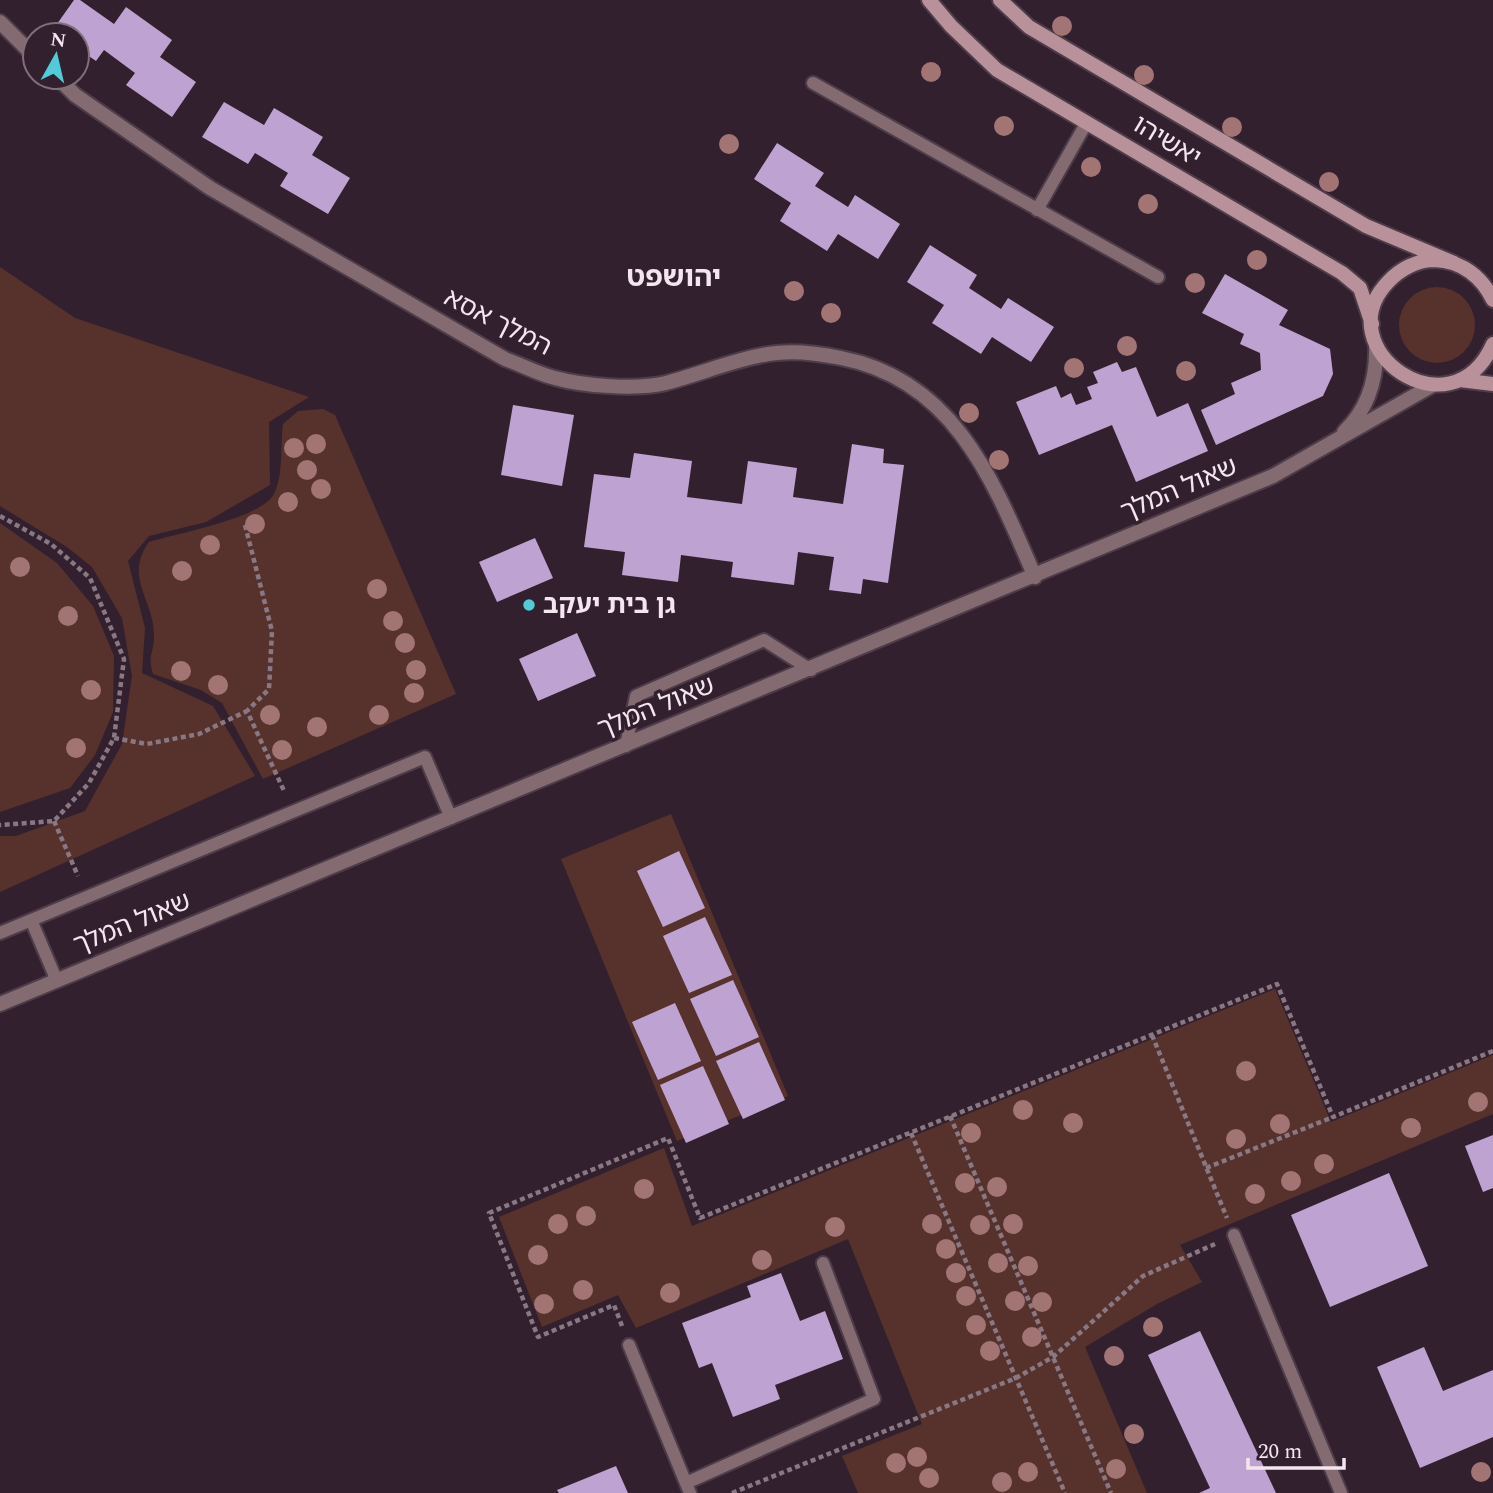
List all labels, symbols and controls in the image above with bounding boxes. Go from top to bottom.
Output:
north arrow [21,21,91,91]
text: N [48,25,68,56]
street label: יאשיהו [1125,105,1209,177]
district label: יהושפט [627,256,721,299]
street label: המלך אסא [437,278,559,366]
street label: שאול המלך [1114,446,1244,532]
place label: גן בית יעקב [543,585,676,625]
marker: גן בית יעקב [521,597,537,613]
street label: שאול המלך [591,665,721,749]
street label: שאול המלך [67,881,197,965]
scale bar [1248,1426,1344,1470]
text: 20 m [1258,1436,1302,1468]

